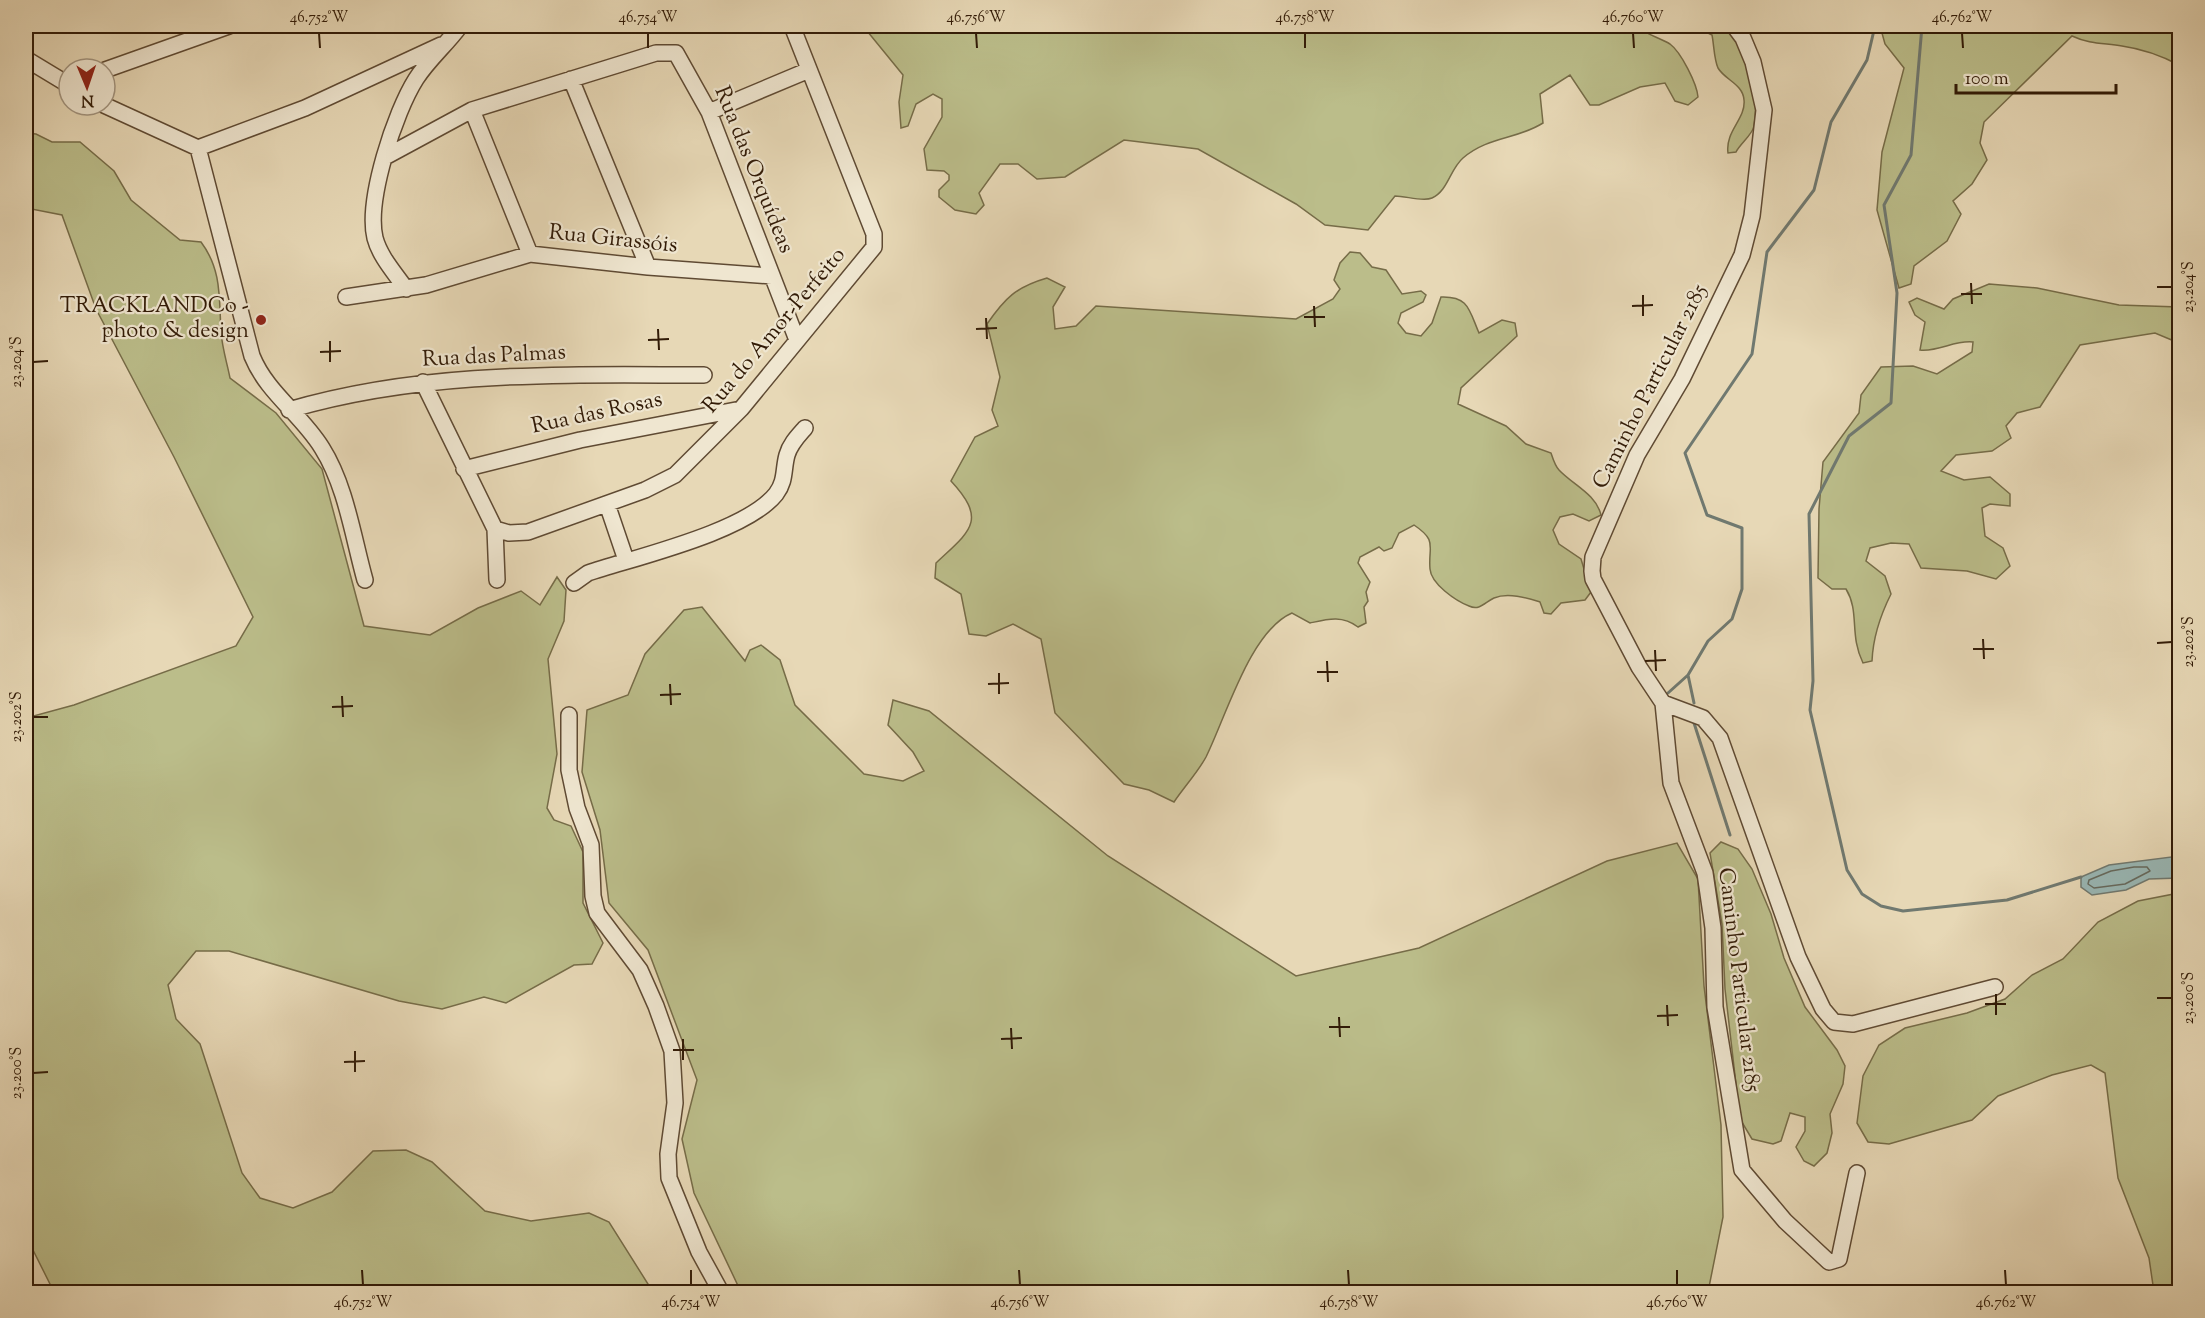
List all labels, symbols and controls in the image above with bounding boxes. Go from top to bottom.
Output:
text: 46.752°W [290,8,348,29]
text: 46.754°W [619,8,678,29]
text: 46.756°W [946,8,1006,29]
text: 46.758°W [1275,8,1335,29]
text: 46.760°W [1602,8,1664,29]
text: 46.762°W [1932,8,1993,29]
north arrow [57,57,117,117]
scale bar [1956,57,2116,95]
text: 100 m [1965,67,2009,93]
street label: Rua das Orquídeas [705,82,801,258]
text: N [80,88,94,111]
street label: Rua Girassóis [547,217,679,263]
street label: Rua do Amor-Perfeito [696,241,854,421]
text: 23.204°S [2179,261,2200,313]
street label: Caminho Particular 2185 [1585,279,1717,495]
place label: TRACKLANDCo - photo & design [60,291,249,348]
marker: TRACKLANDCo - photo & design [254,313,268,327]
text: 23.204°S [7,336,28,388]
street label: Rua das Palmas [421,337,567,377]
street label: Rua das Rosas [529,385,665,443]
text: 23.202°S [2179,616,2200,668]
text: 23.202°S [7,691,28,743]
street label: Caminho Particular 2185 [1708,866,1768,1095]
text: 23.200°S [2179,972,2200,1024]
text: 23.200°S [7,1047,28,1099]
text: 46.752°W [334,1293,392,1314]
text: 46.754°W [662,1293,721,1314]
text: 46.756°W [990,1293,1050,1314]
text: 46.758°W [1319,1293,1379,1314]
text: 46.760°W [1646,1293,1708,1314]
text: 46.762°W [1976,1293,2037,1314]

